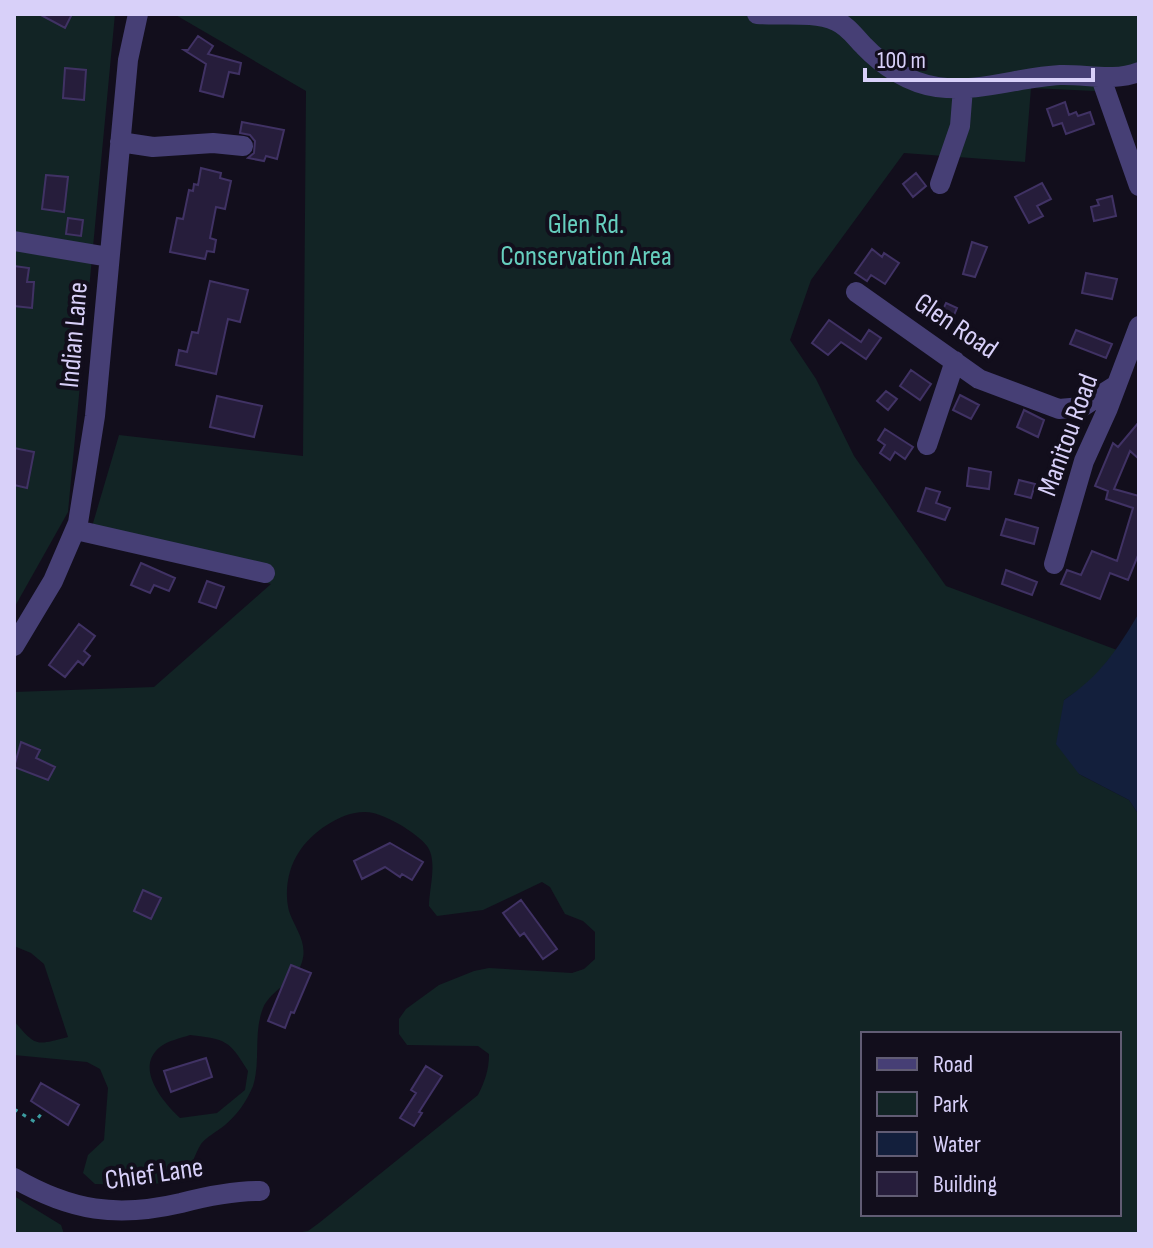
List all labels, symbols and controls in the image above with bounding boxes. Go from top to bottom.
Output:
scale bar [865,32,1093,82]
text: 100 m [877,46,926,75]
park label: Glen Rd. Conservation Area [500,208,672,273]
street label: Indian Lane [53,281,95,389]
street label: Glen Road [908,286,1004,366]
street label: Manitou Road [1031,370,1105,500]
legend [861,1032,1121,1216]
text: Road [933,1050,973,1079]
text: Park [933,1090,968,1119]
text: Water [933,1130,981,1159]
street label: Chief Lane [103,1151,205,1197]
text: Building [933,1170,997,1199]

